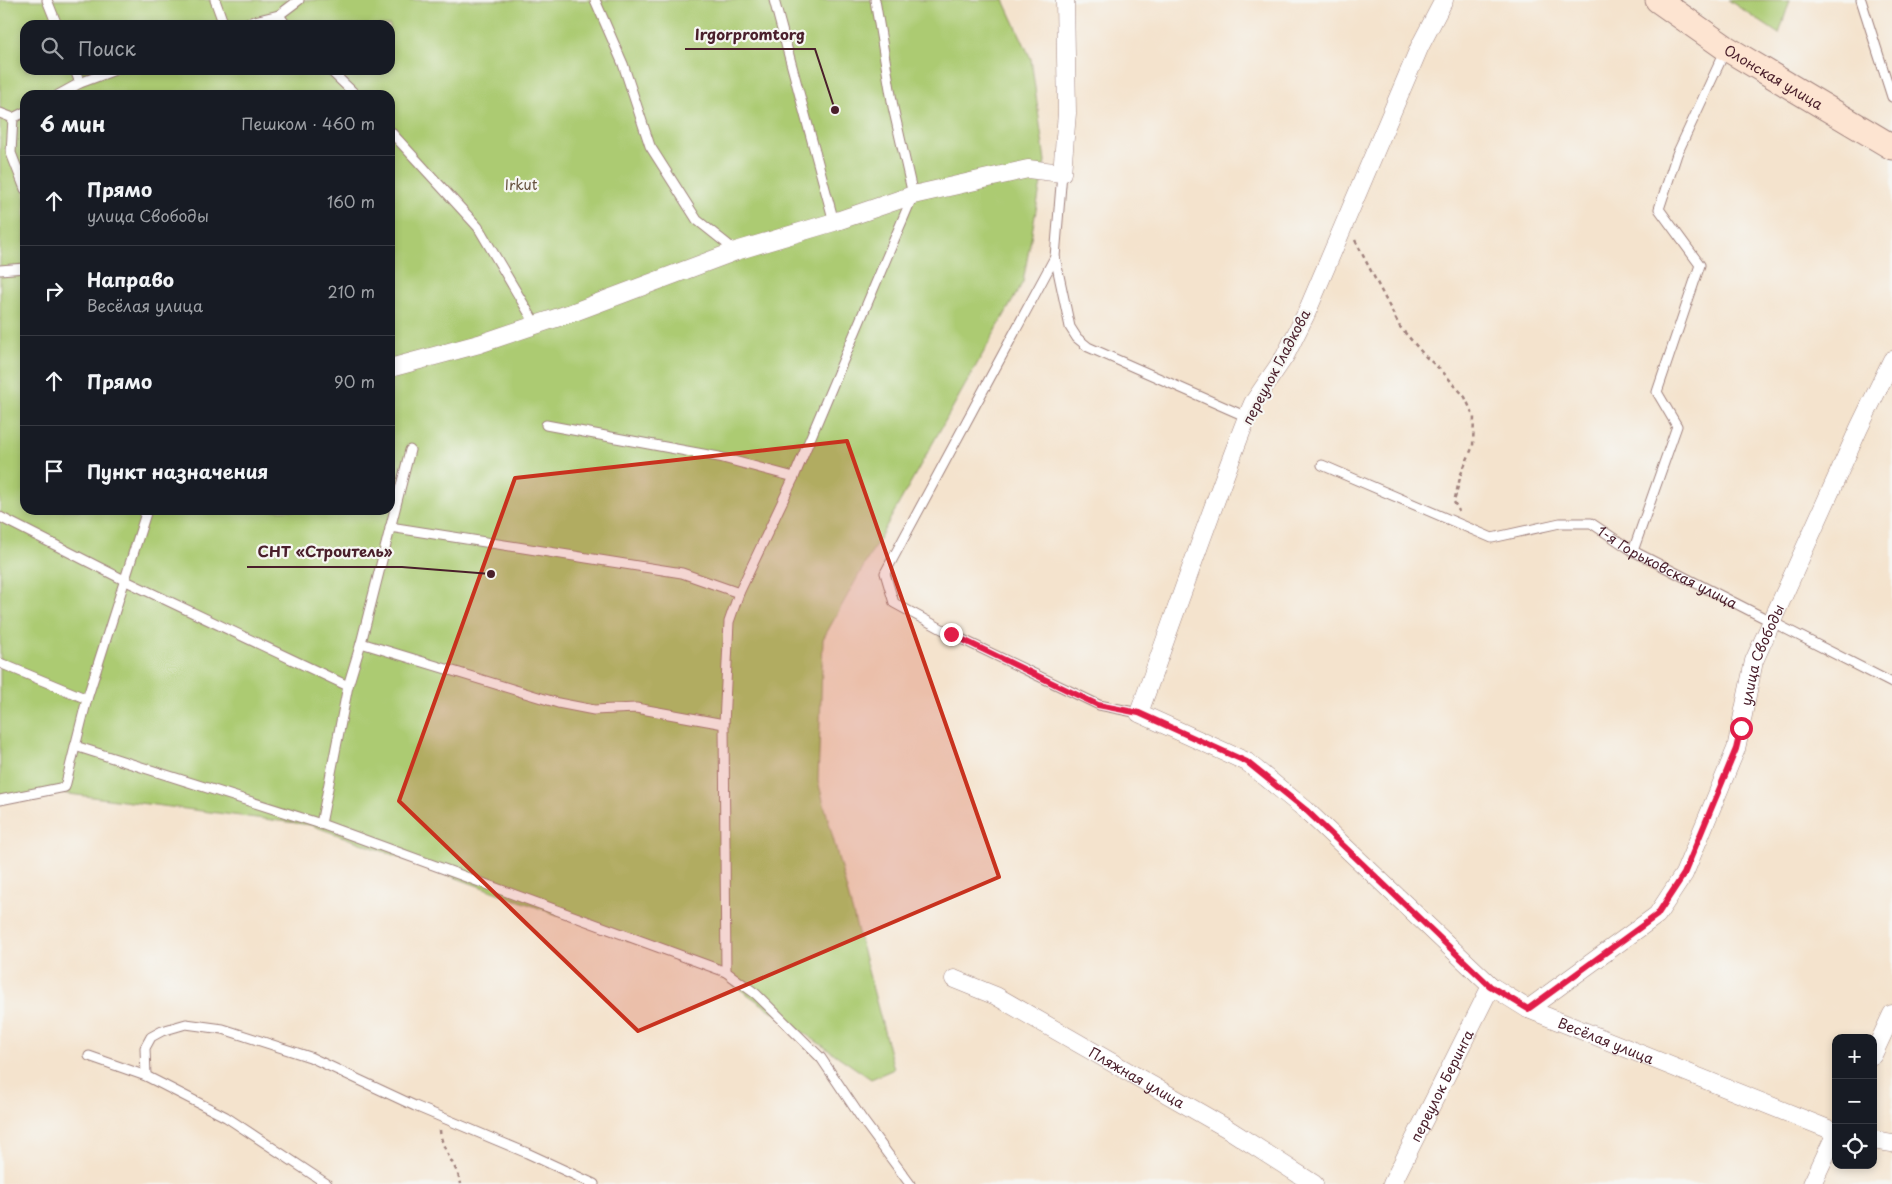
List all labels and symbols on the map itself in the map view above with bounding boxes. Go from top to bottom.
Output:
callout: Irgorpromtorg [685,19,815,49]
text: Irgorpromtorg [695,22,805,45]
street label: Олонская улица [1720,39,1828,114]
park label: Irkut [505,174,538,195]
street label: переулок Гладкова [1237,305,1315,428]
street label: 1-я Горьковская улица [1593,520,1742,613]
callout: СНТ «Строитель» [247,537,402,567]
text: СНТ «Строитель» [258,539,392,562]
street label: улица Свободы [1735,601,1789,708]
route end [940,623,963,646]
route start [1730,717,1753,740]
street label: Весёлая улица [1555,1012,1657,1069]
street label: переулок Беринга [1404,1026,1478,1145]
street label: Пляжная улица [1085,1041,1189,1113]

